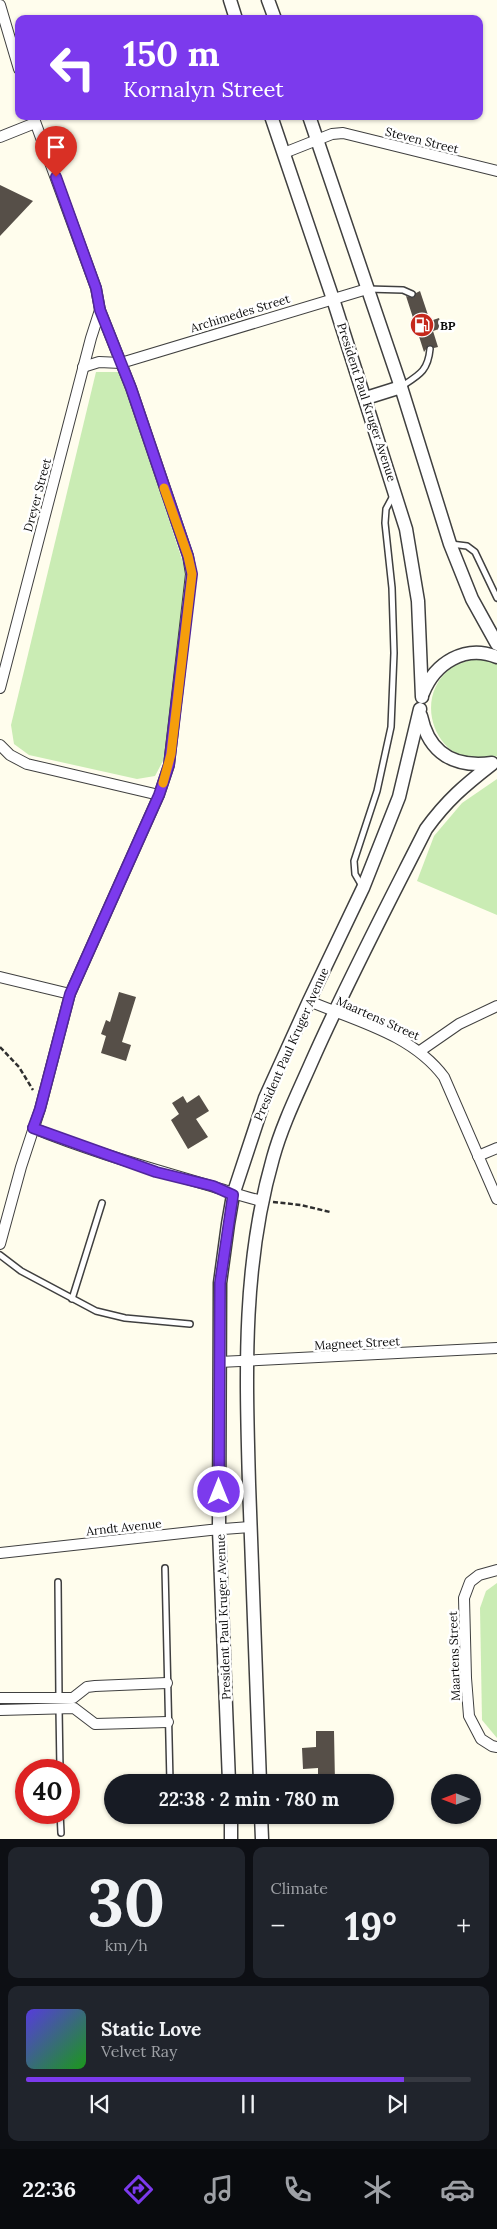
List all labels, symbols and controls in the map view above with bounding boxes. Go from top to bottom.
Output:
text: 150 m [123,31,220,76]
icon: left [40,35,105,100]
text: Kornalyn Street [123,75,284,103]
street label: Steven Street [384,124,460,156]
pin [35,126,77,177]
icon: arrive [42,133,70,161]
street label: Archimedes Street [188,291,292,336]
fuel station icon: BP [409,312,435,338]
place label: BP [440,318,456,333]
street label: President Paul Kruger Avenue [334,321,400,484]
street label: Dreyer Street [20,456,54,533]
street label: President Paul Kruger Avenue [250,965,332,1123]
street label: Maartens Street [334,993,422,1043]
street label: Magneet Street [314,1333,401,1353]
position arrow [192,1465,244,1517]
street label: Arndt Avenue [85,1516,163,1539]
street label: President Paul Kruger Avenue [213,1533,233,1700]
street label: Maartens Street [445,1610,463,1701]
speed limit sign: 40 [15,1759,80,1824]
north arrow [431,1774,481,1824]
map controls [431,1774,481,1824]
text: 22:38 · 2 min · 780 m [159,1787,339,1811]
text: 30 [87,1861,165,1944]
text: Climate [271,1878,328,1898]
text: 19° [345,1902,397,1950]
text: − [271,1908,285,1944]
text: + [456,1908,471,1944]
text: km/h [105,1935,148,1955]
text: Static Love [101,2017,201,2041]
text: Velvet Ray [101,2041,177,2061]
icon: previous [86,2090,114,2118]
icon: pause [234,2090,262,2118]
icon: next [383,2090,411,2118]
icon: directions [121,2172,156,2207]
icon: music [201,2172,236,2207]
icon: phone [280,2172,315,2207]
icon: climate [360,2172,395,2207]
icon: car [440,2172,475,2207]
text: 22:36 [22,2175,76,2203]

